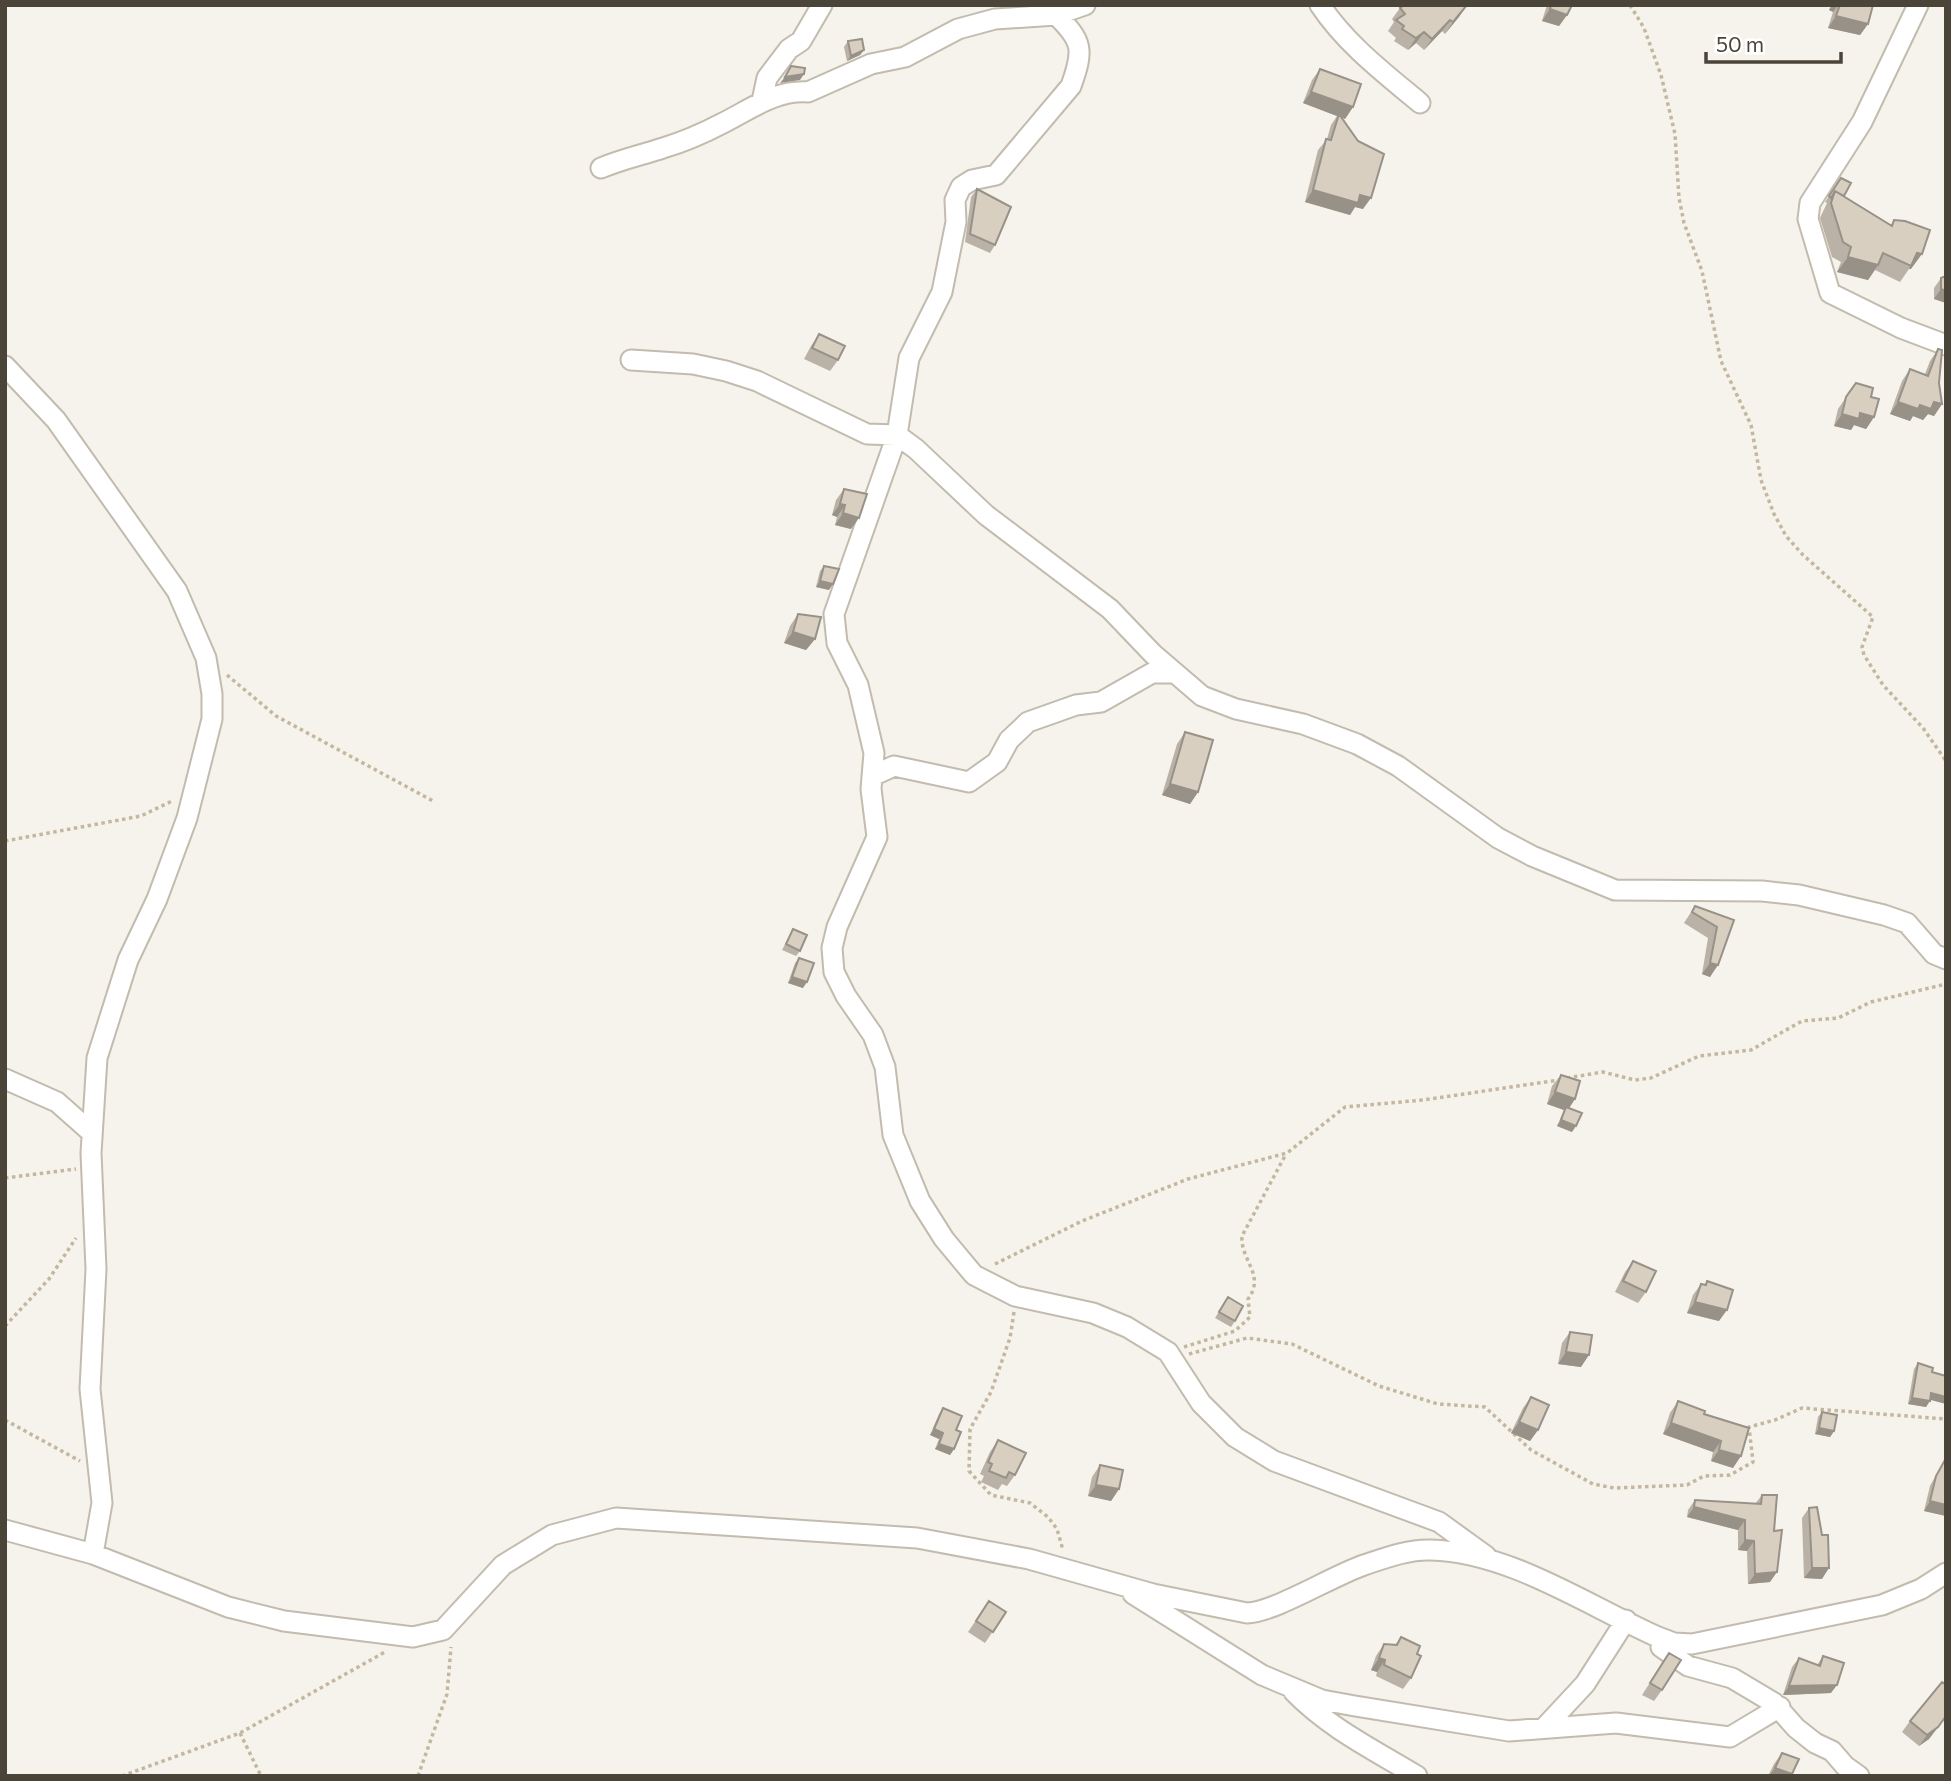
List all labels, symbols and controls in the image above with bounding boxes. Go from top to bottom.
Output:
scale bar [1706,21,1841,65]
text: 50 m [1716,31,1764,56]

